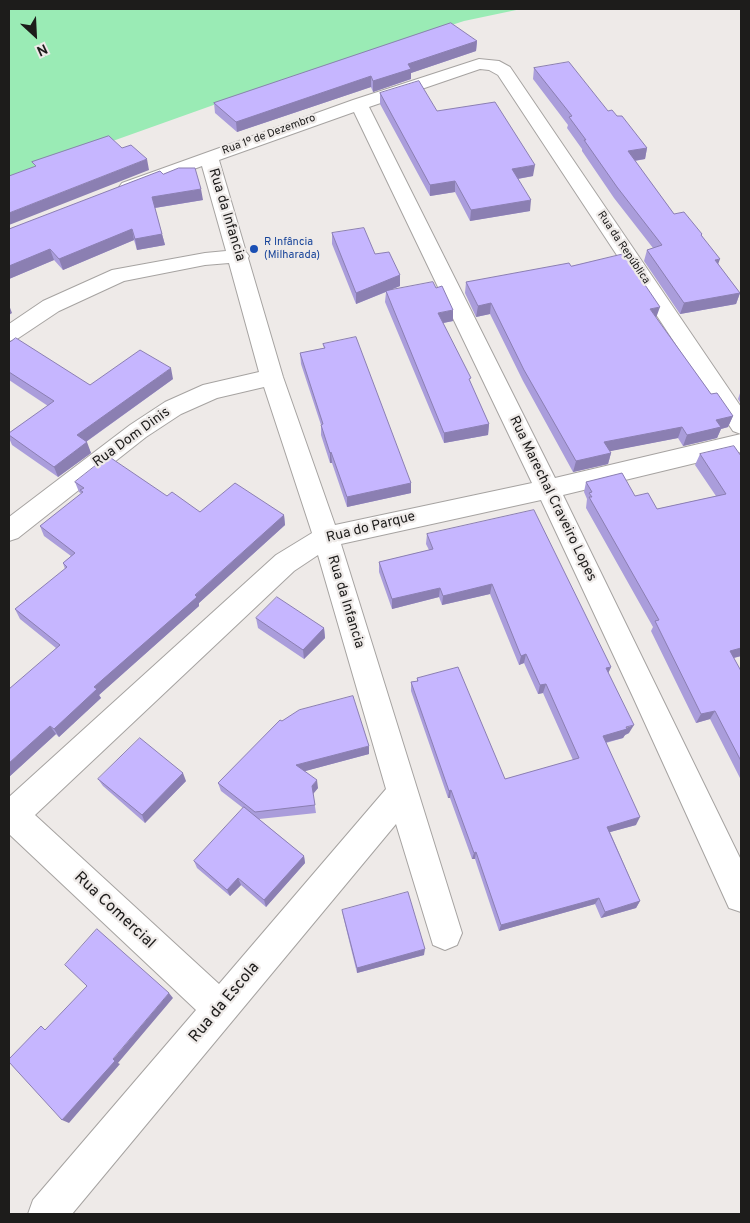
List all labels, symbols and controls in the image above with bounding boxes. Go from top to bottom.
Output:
north arrow [10,10,60,60]
text: N [33,39,50,59]
street label: Rua 1º de Dezembro [220,112,318,158]
street label: Rua da Infancia [204,167,248,263]
street label: Rua da República [594,209,652,287]
place label: R Infância (Milharada) [264,236,320,262]
marker: R Infância (Milharada) [248,243,260,255]
street label: Rua Dom Dinis [90,404,174,472]
street label: Rua Marechal Craveiro Lopes [505,414,599,584]
street label: Rua do Parque [325,509,417,547]
street label: Rua da Infancia [323,554,367,650]
street label: Rua Comercial [69,869,159,953]
street label: Rua da Escola [186,959,264,1047]

